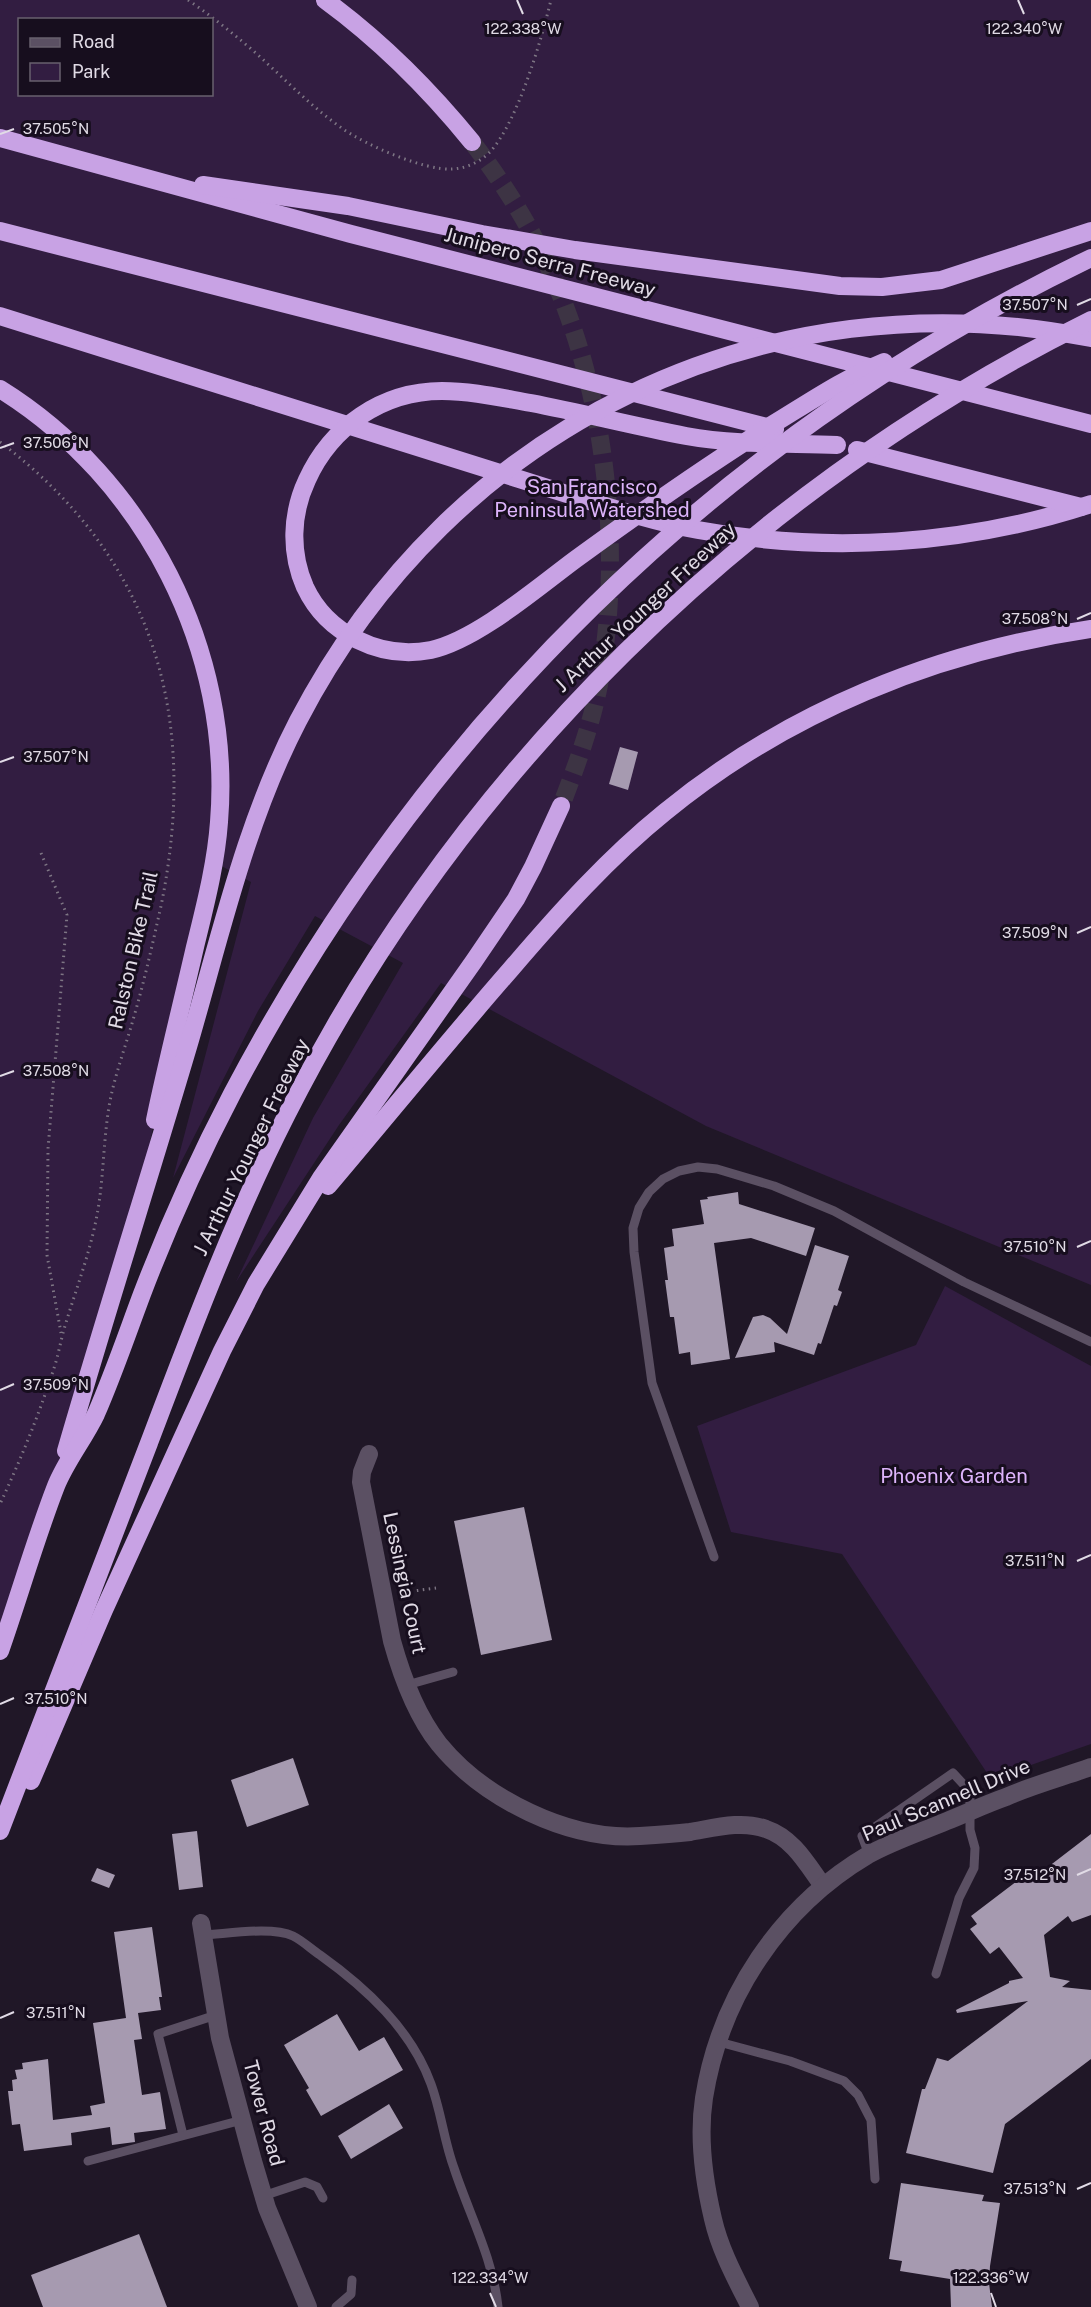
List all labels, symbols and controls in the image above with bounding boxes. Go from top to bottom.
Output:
legend [18,18,213,96]
text: 122.338°W [484,20,562,37]
text: 122.340°W [986,20,1062,37]
text: Road [72,31,115,52]
text: Park [72,61,110,82]
text: 37.505°N [23,120,89,137]
street label: Junipero Serra Freeway [442,222,659,302]
text: 37.507°N [1002,296,1068,313]
text: 37.506°N [23,434,89,451]
park label: San Francisco Peninsula Watershed [494,475,690,522]
street label: J Arthur Younger Freeway [550,517,741,697]
text: 37.508°N [1002,610,1068,627]
text: 37.507°N [23,748,89,765]
street label: Ralston Bike Trail [103,869,163,1031]
text: 37.509°N [1002,924,1068,941]
street label: J Arthur Younger Freeway [188,1034,314,1259]
text: 37.508°N [23,1062,89,1079]
text: 37.510°N [1004,1238,1066,1255]
text: 37.509°N [23,1376,89,1393]
park label: Phoenix Garden [880,1464,1028,1488]
street label: Lessingia Court [378,1510,432,1656]
text: 37.511°N [1005,1552,1065,1569]
text: 37.510°N [25,1690,87,1707]
street label: Paul Scannell Drive [858,1754,1034,1846]
text: 37.512°N [1004,1866,1066,1883]
text: 37.511°N [26,2004,86,2021]
street label: Tower Road [238,2058,290,2168]
text: 37.513°N [1003,2180,1067,2197]
text: 122.334°W [452,2269,528,2286]
text: 122.336°W [953,2269,1029,2286]

